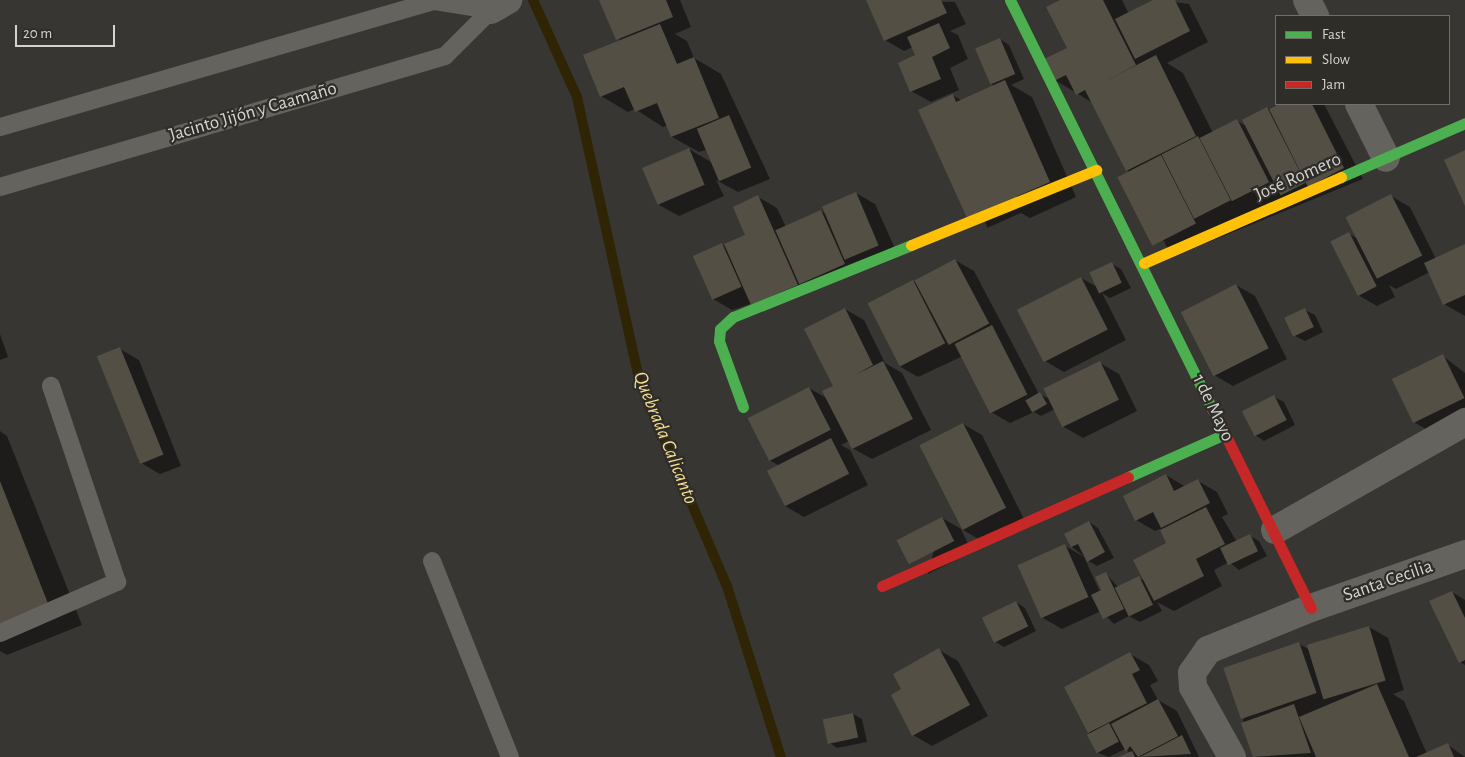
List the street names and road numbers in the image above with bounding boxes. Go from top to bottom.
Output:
street label: Jacinto Jijón y Caamaño [167,77,339,147]
street label: José Romero [1251,148,1345,206]
street label: 1 de Mayo [1187,371,1239,445]
street label: Santa Cecilia [1340,555,1436,607]

